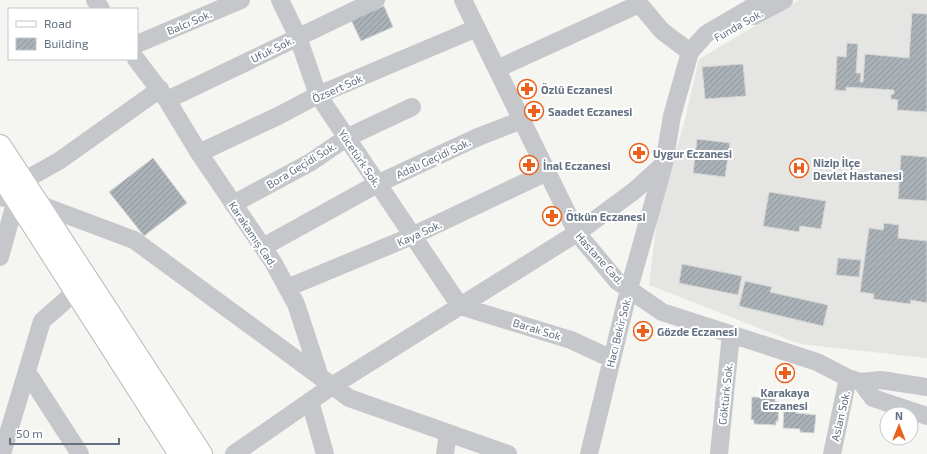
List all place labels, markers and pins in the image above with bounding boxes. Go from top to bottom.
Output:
pharmacy icon: Özlü Eczanesi [516,78,538,100]
place label: Özlü Eczanesi [541,82,613,96]
pharmacy icon: Saadet Eczanesi [523,100,545,122]
place label: Saadet Eczanesi [548,105,632,118]
pharmacy icon: Uygur Eczanesi [628,142,650,164]
place label: Uygur Eczanesi [653,147,732,161]
pharmacy icon: İnal Eczanesi [518,154,540,176]
place label: Nizip İlçe Devlet Hastanesi [813,156,902,182]
hospital icon: Nizip İlçe Devlet Hastanesi [788,157,810,179]
place label: İnal Eczanesi [543,159,611,172]
pharmacy icon: Ötkün Eczanesi [541,205,563,227]
place label: Ötkün Eczanesi [566,209,645,223]
pharmacy icon: Gözde Eczanesi [632,320,654,342]
place label: Gözde Eczanesi [657,325,737,338]
pharmacy icon: Karakaya Eczanesi [774,362,796,384]
place label: Karakaya Eczanesi [761,386,809,412]

